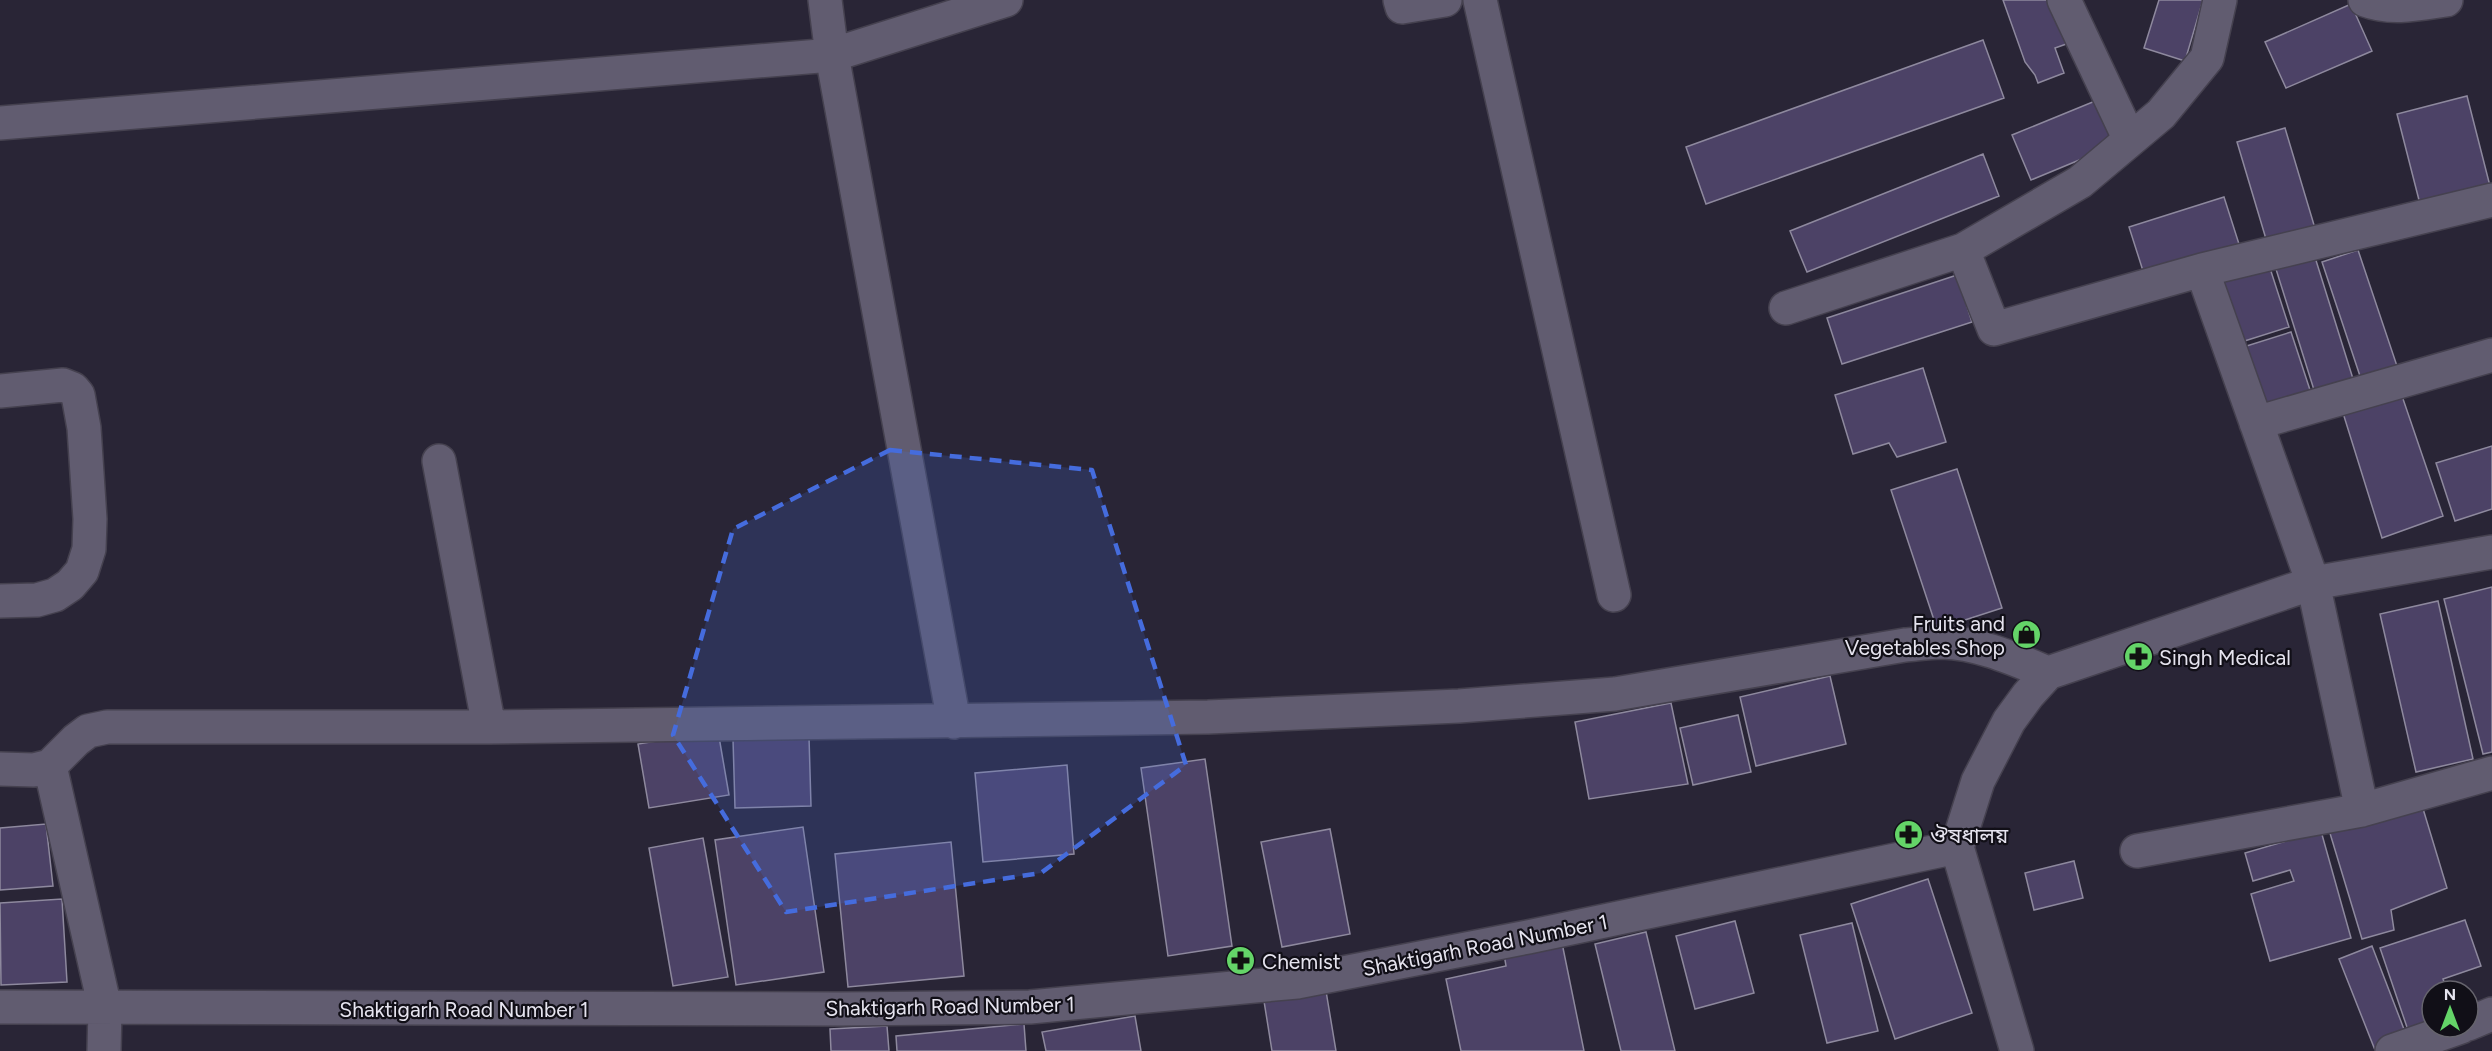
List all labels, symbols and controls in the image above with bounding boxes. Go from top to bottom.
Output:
place label: Fruits and Vegetables Shop [1845,611,2005,660]
shop icon: Fruits and Vegetables Shop [2010,619,2042,651]
pharmacy icon: Singh Medical [2122,641,2154,673]
place label: Singh Medical [2159,645,2291,670]
pharmacy icon: ঔষধালয় [1893,819,1925,851]
place label: ঔষধালয় [1930,823,2009,848]
street label: Shaktigarh Road Number 1 [1360,909,1610,981]
pharmacy icon: Chemist [1225,945,1257,977]
place label: Chemist [1262,949,1341,974]
north arrow [2420,979,2480,1039]
text: N [2444,985,2456,1004]
street label: Shaktigarh Road Number 1 [825,991,1075,1021]
street label: Shaktigarh Road Number 1 [339,997,589,1022]

